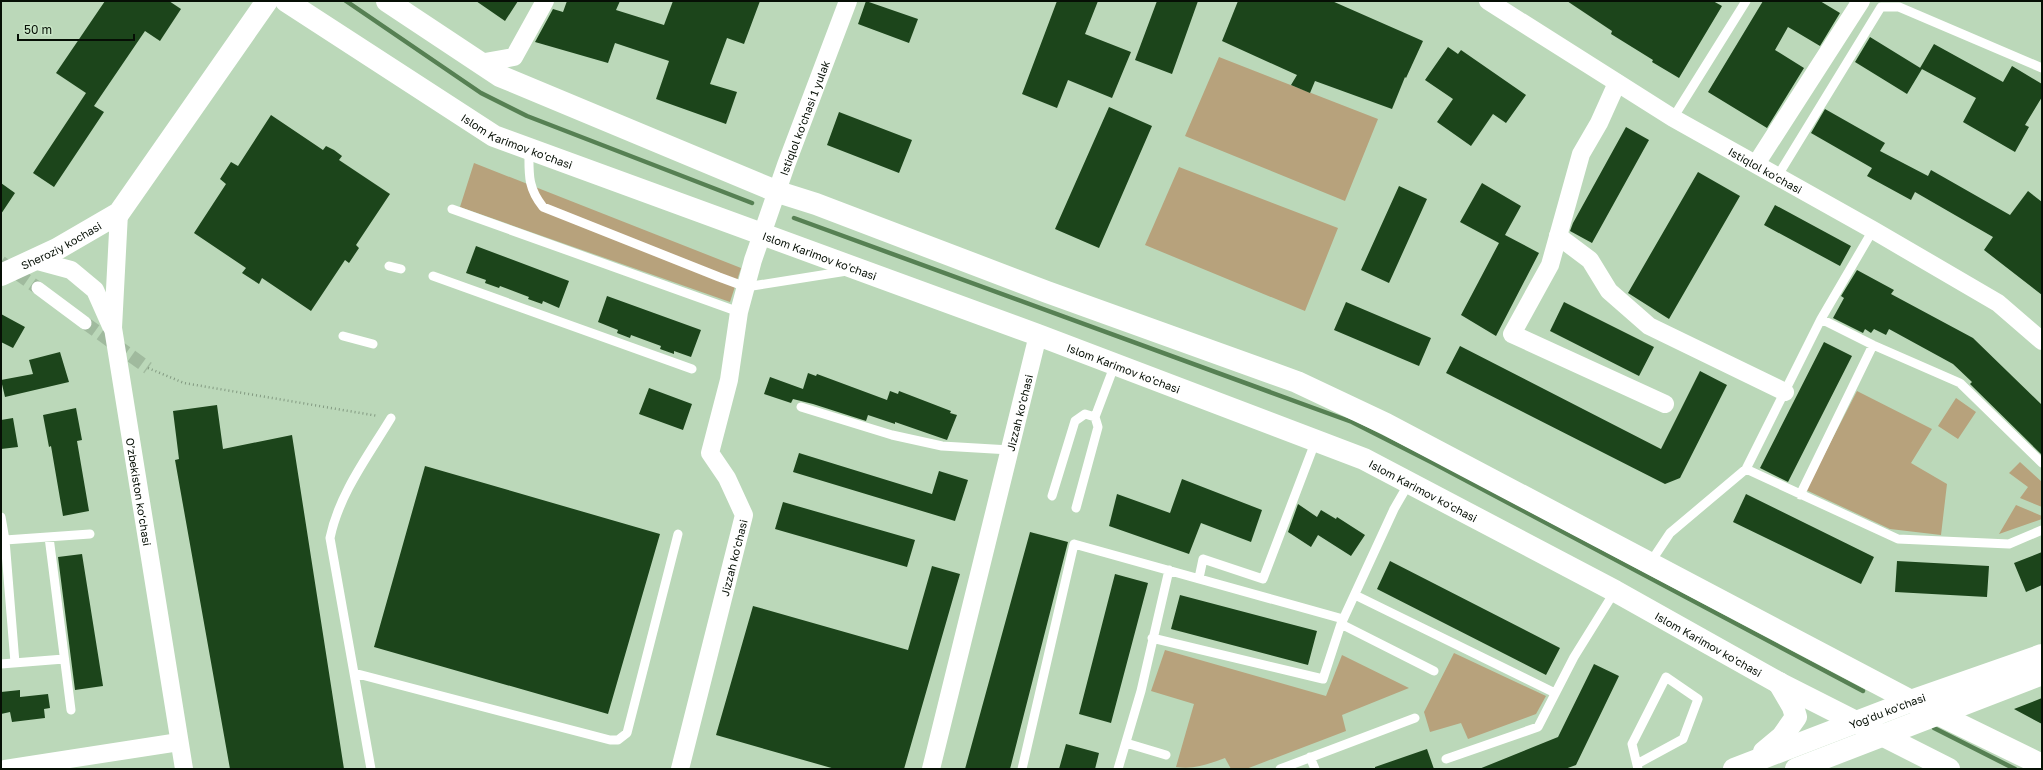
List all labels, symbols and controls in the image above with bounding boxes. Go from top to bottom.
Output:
scale bar [18,16,134,42]
text: 50 m [24,22,52,37]
street label: Istiqlol ko'chasi 1 yulak [776,58,832,177]
street label: Islom Karimov ko'chasi [459,110,574,171]
street label: Istiqlol ko'chasi [1726,144,1805,196]
street label: Sheroziy kochasi [19,218,103,271]
street label: Islom Karimov ko'chasi [761,228,879,282]
street label: Islom Karimov ko'chasi [1065,340,1182,395]
street label: Jizzah ko'chasi [1003,373,1035,452]
street label: O’zbekiston ko‘chasi [124,437,154,547]
street label: Islom Karimov ko'chasi [1367,456,1480,524]
street label: Jizzah ko'chasi [717,518,749,597]
street label: Islom Karimov ko'chasi [1653,608,1764,679]
street label: Yog'du ko'chasi [1847,690,1927,731]

